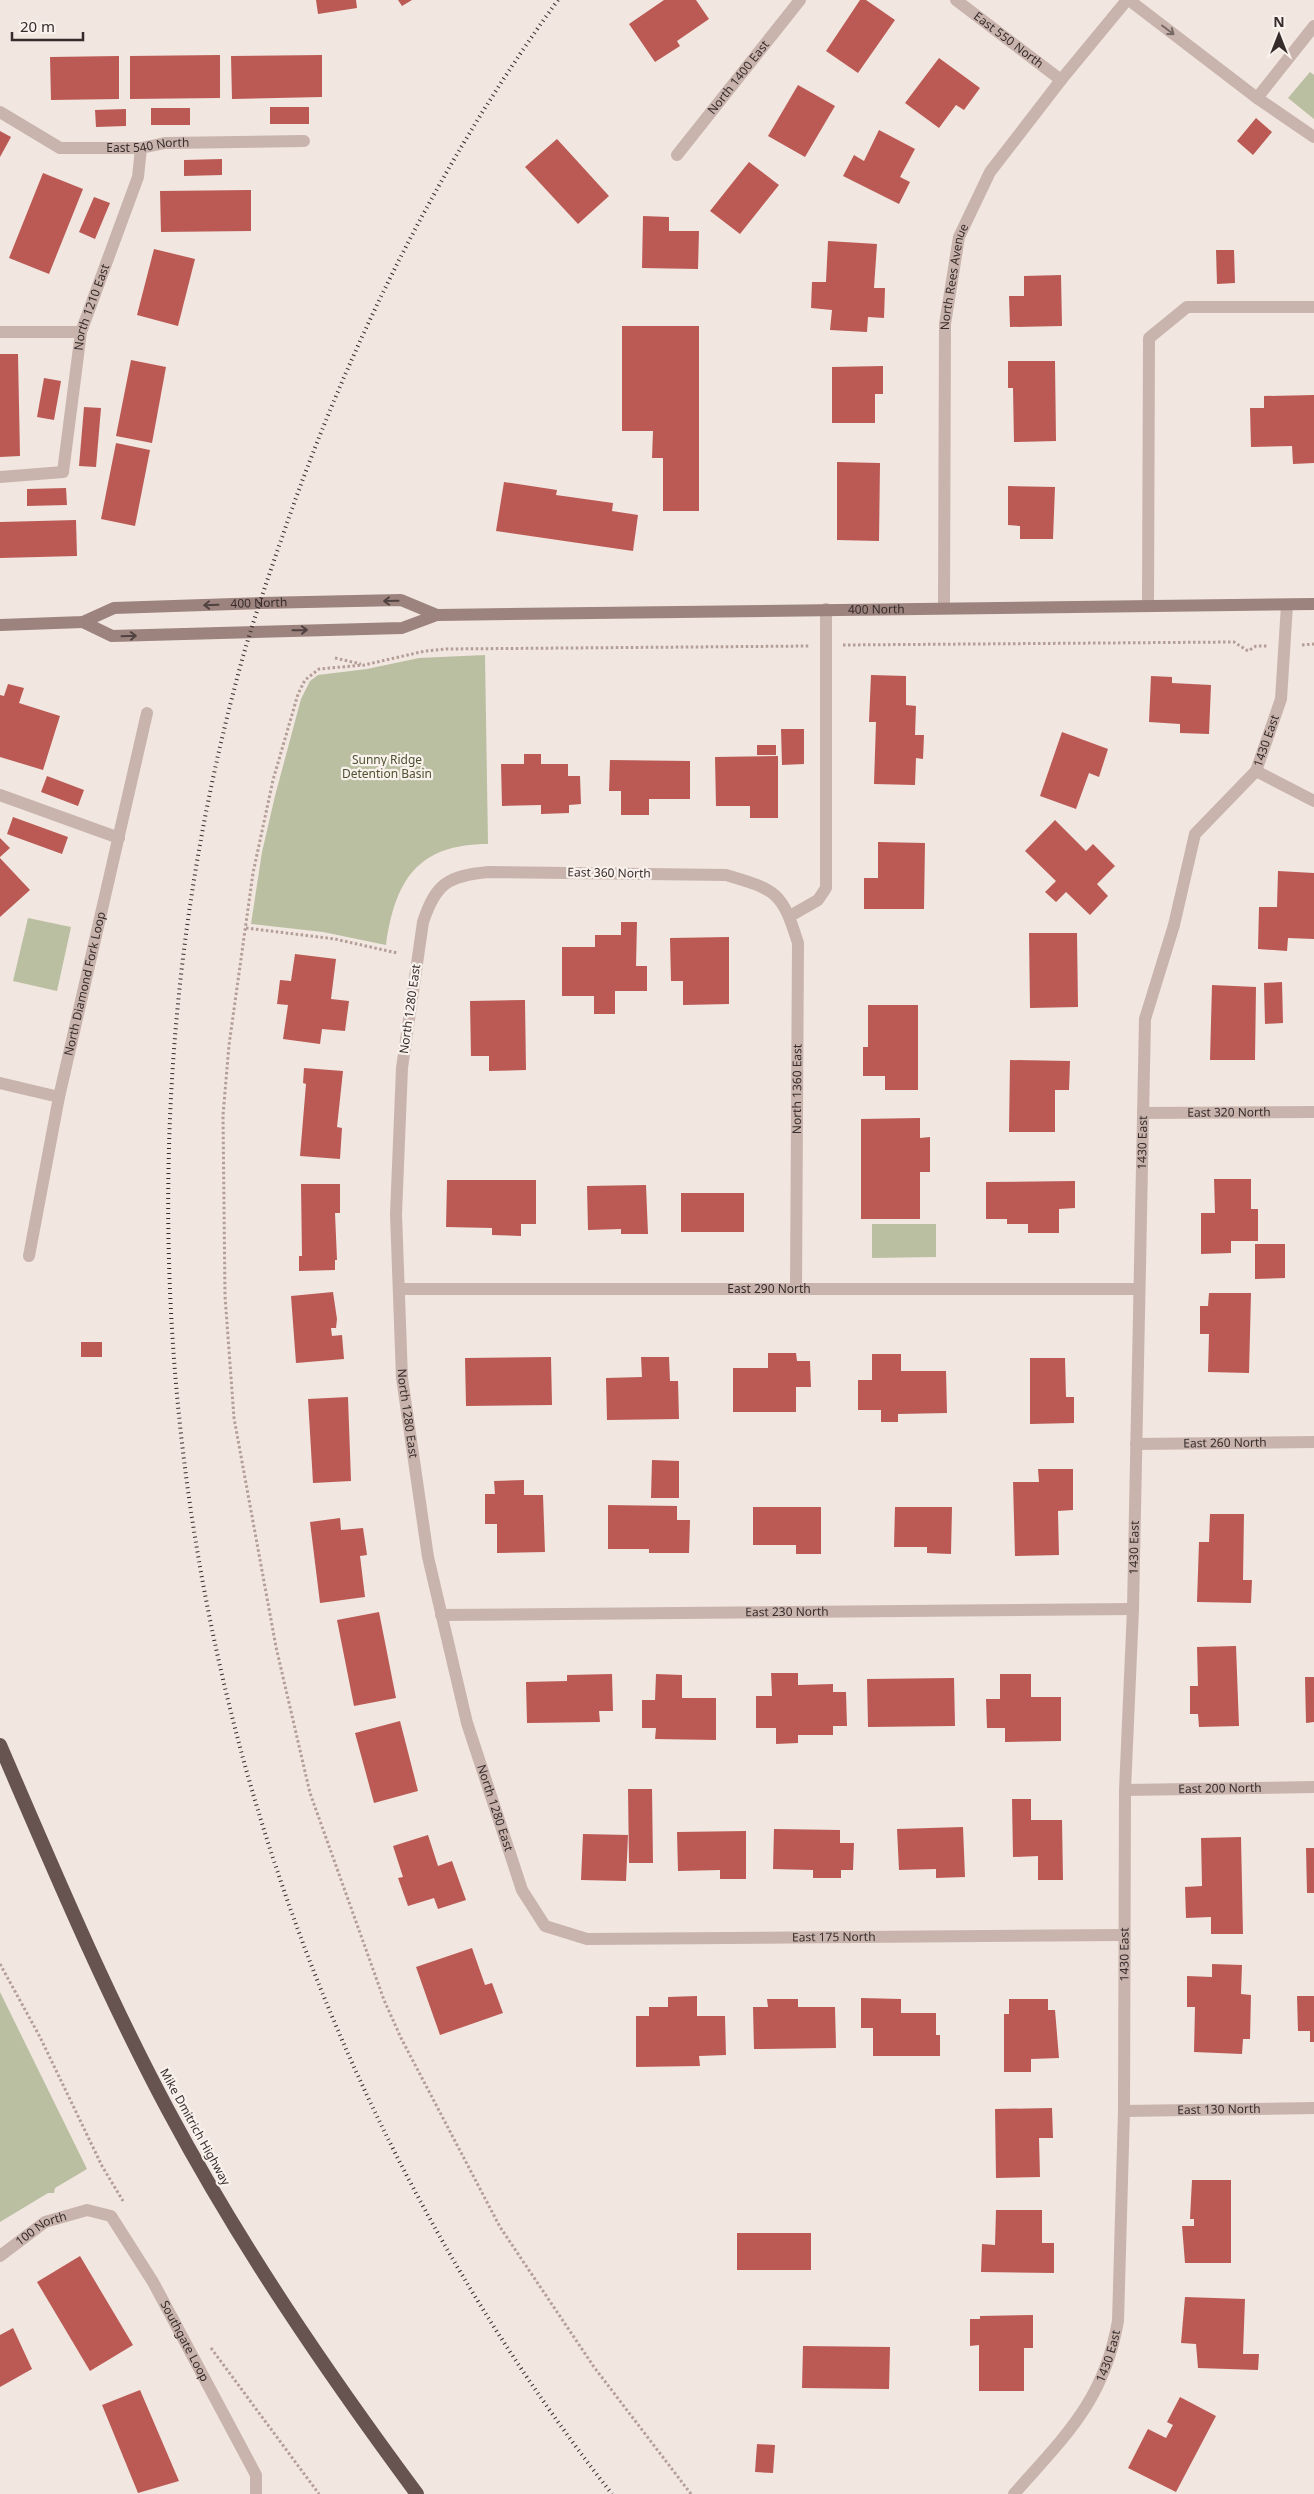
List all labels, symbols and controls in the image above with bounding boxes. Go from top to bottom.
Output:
street label: East 550 North [970,8,1047,72]
scale bar [12,10,84,42]
north arrow [1254,10,1304,60]
text: N [1273,12,1285,31]
text: 20 m [20,16,55,36]
one-way arrow [1161,24,1174,35]
street label: North 1400 East [703,36,773,118]
street label: East 540 North [106,134,189,156]
street label: North Rees Avenue [936,220,972,330]
street label: North 1210 East [70,261,114,351]
street label: 400 North [230,593,287,612]
one-way arrow [383,596,399,605]
one-way arrow [203,600,219,609]
street label: 400 North [848,600,905,618]
one-way arrow [291,625,307,635]
one-way arrow [121,631,137,640]
street label: 1430 East [1249,712,1283,769]
park label: Sunny Ridge Detention Basin [342,751,432,782]
street label: East 360 North [567,863,651,882]
street label: North Diamond Fork Loop [60,910,109,1057]
street label: North 1280 East [395,962,424,1055]
street label: North 1360 East [788,1043,805,1134]
street label: East 320 North [1187,1103,1271,1121]
street label: 1430 East [1133,1115,1151,1170]
street label: East 290 North [727,1280,811,1297]
street label: North 1280 East [394,1368,423,1460]
street label: East 260 North [1183,1434,1267,1451]
street label: 1430 East [1125,1520,1143,1575]
street label: East 230 North [745,1603,829,1620]
street label: North 1280 East [473,1762,518,1854]
street label: East 200 North [1178,1779,1262,1797]
street label: 1430 East [1115,1927,1133,1981]
street label: East 175 North [792,1928,876,1945]
street label: Mike Dmitrich Highway [156,2065,235,2189]
street label: East 130 North [1177,2100,1261,2118]
street label: 100 North [12,2207,68,2249]
street label: Southgate Loop [156,2297,214,2384]
street label: 1430 East [1091,2328,1124,2385]

